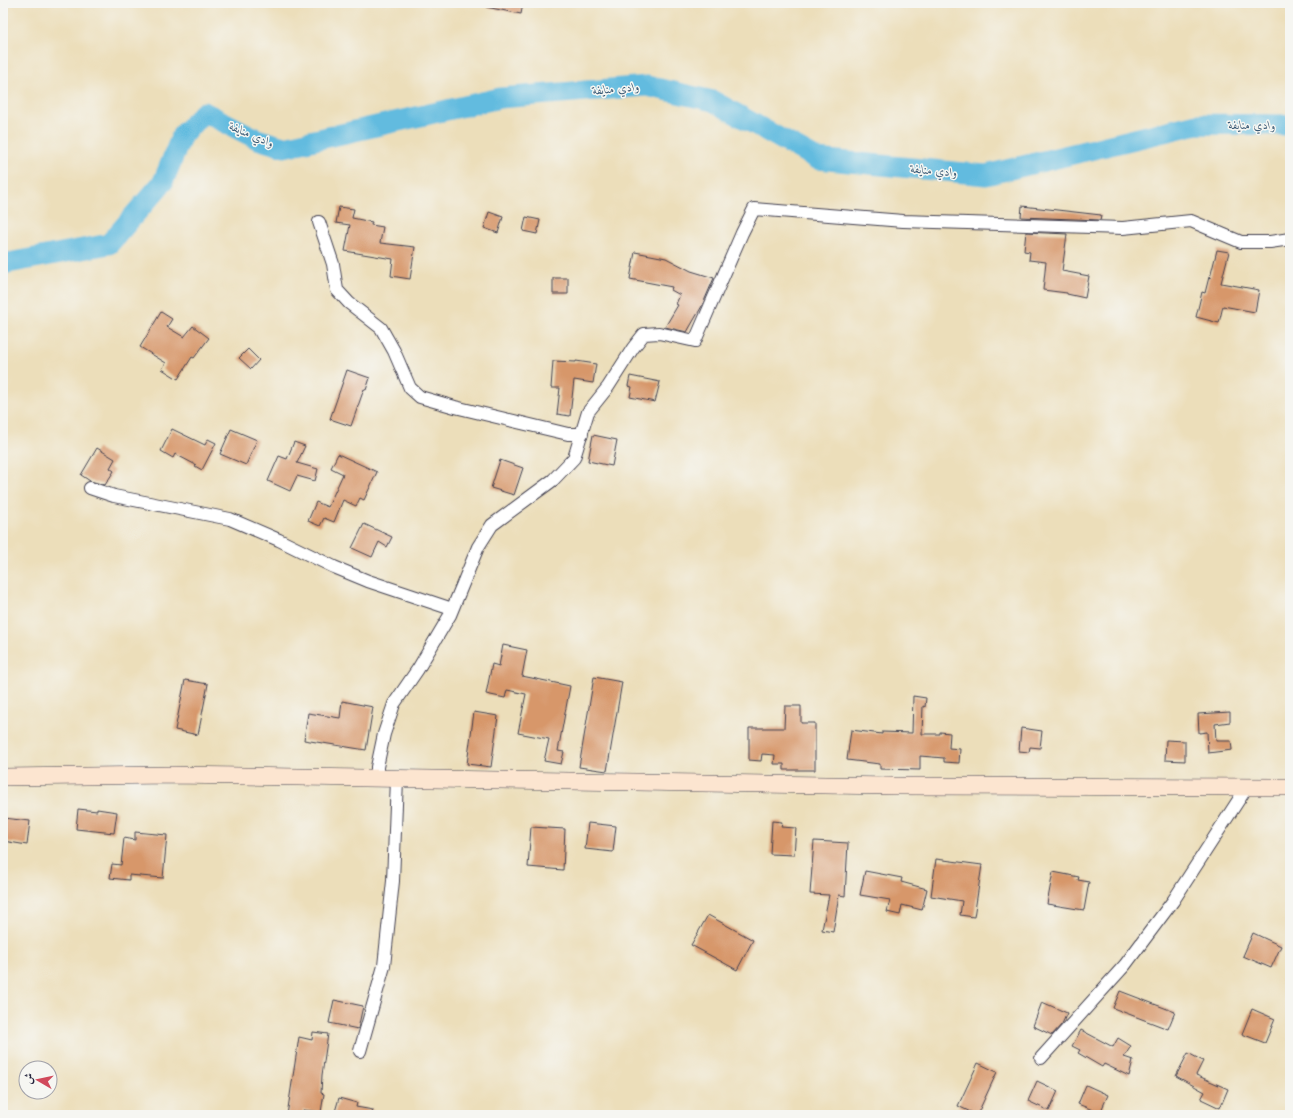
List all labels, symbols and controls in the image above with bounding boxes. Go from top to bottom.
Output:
water label: وادي منايفة [591,78,640,101]
water label: وادي منايفة [1228,117,1276,135]
water label: وادي منايفة [225,118,277,153]
water label: وادي منايفة [909,160,958,183]
north arrow [18,1060,58,1100]
text: ش [20,1072,36,1085]

